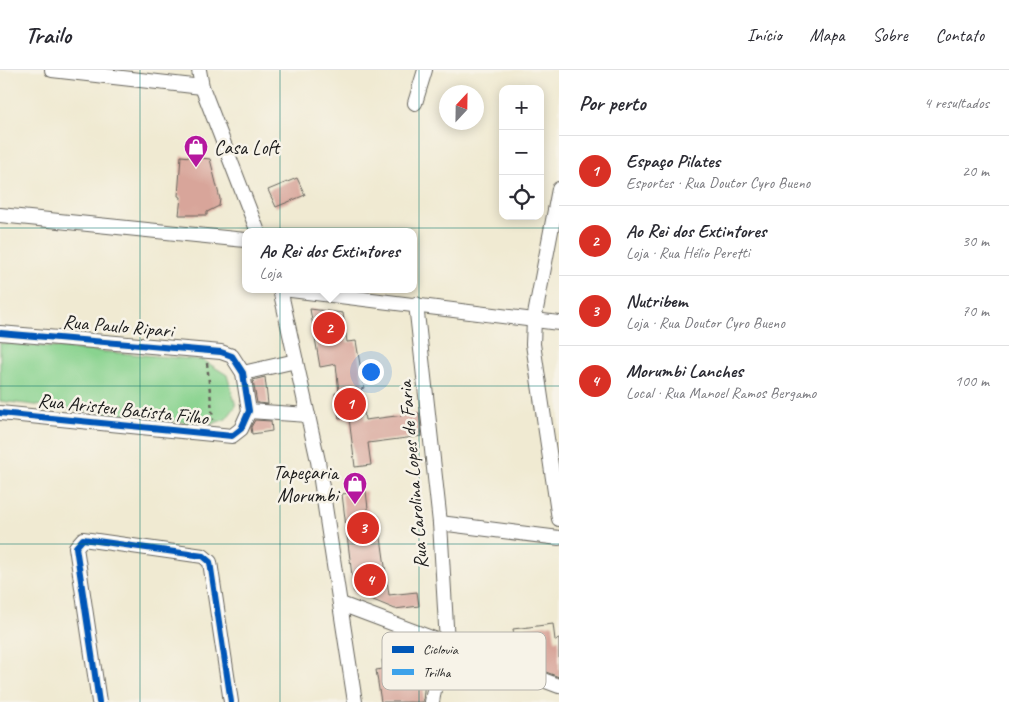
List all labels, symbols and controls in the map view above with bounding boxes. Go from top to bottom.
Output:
text: Trailo [25,20,71,50]
text: Início [747,24,782,46]
text: Mapa [810,24,844,46]
text: Sobre [872,24,908,46]
text: Contato [936,24,984,46]
north arrow [439,85,484,130]
map controls [499,85,544,220]
button: + [499,85,544,130]
text: Por perto [579,90,646,116]
text: 4 resultados [924,93,989,113]
button: − [499,130,544,175]
shop icon: Casa Loft [183,134,209,168]
place label: Casa Loft [214,135,281,160]
text: Espaço Pilates [626,149,720,173]
text: 1 [591,161,599,181]
text: 20 m [962,161,989,181]
text: Esportes · Rua Doutor Cyro Bueno [626,173,810,193]
button: locate [499,175,544,220]
text: Ao Rei dos Extintores [626,219,766,243]
popup [242,228,417,293]
text: 2 [591,231,599,251]
text: 30 m [962,231,989,251]
text: Ao Rei dos Extintores [259,239,400,263]
text: Loja · Rua Hélio Peretti [626,243,750,263]
text: Loja [259,263,281,283]
text: Nutribem [626,289,687,313]
text: 3 [591,301,599,321]
text: 70 m [962,301,989,321]
street label: Rua Paulo Ripari [62,309,177,343]
pin: 2 [313,309,345,347]
text: Loja · Rua Doutor Cyro Bueno [626,313,785,333]
your location [358,359,384,385]
text: Morumbi Lanches [626,359,743,383]
text: 4 [591,371,599,391]
text: 100 m [955,371,989,391]
street label: Rua Carolina Lopes de Faria [392,378,434,570]
text: Local · Rua Manoel Ramos Bergamo [626,383,816,403]
pin: 1 [334,385,366,423]
street label: Rua Aristeu Batista Filho [37,388,210,430]
place label: Tapeçaria Morumbi [273,460,340,508]
shop icon: Tapeçaria Morumbi [342,471,368,505]
pin: 3 [347,509,379,547]
pin: 4 [354,561,386,599]
legend [382,632,546,690]
text: Ciclovia [423,641,459,658]
text: Trilha [423,664,452,681]

